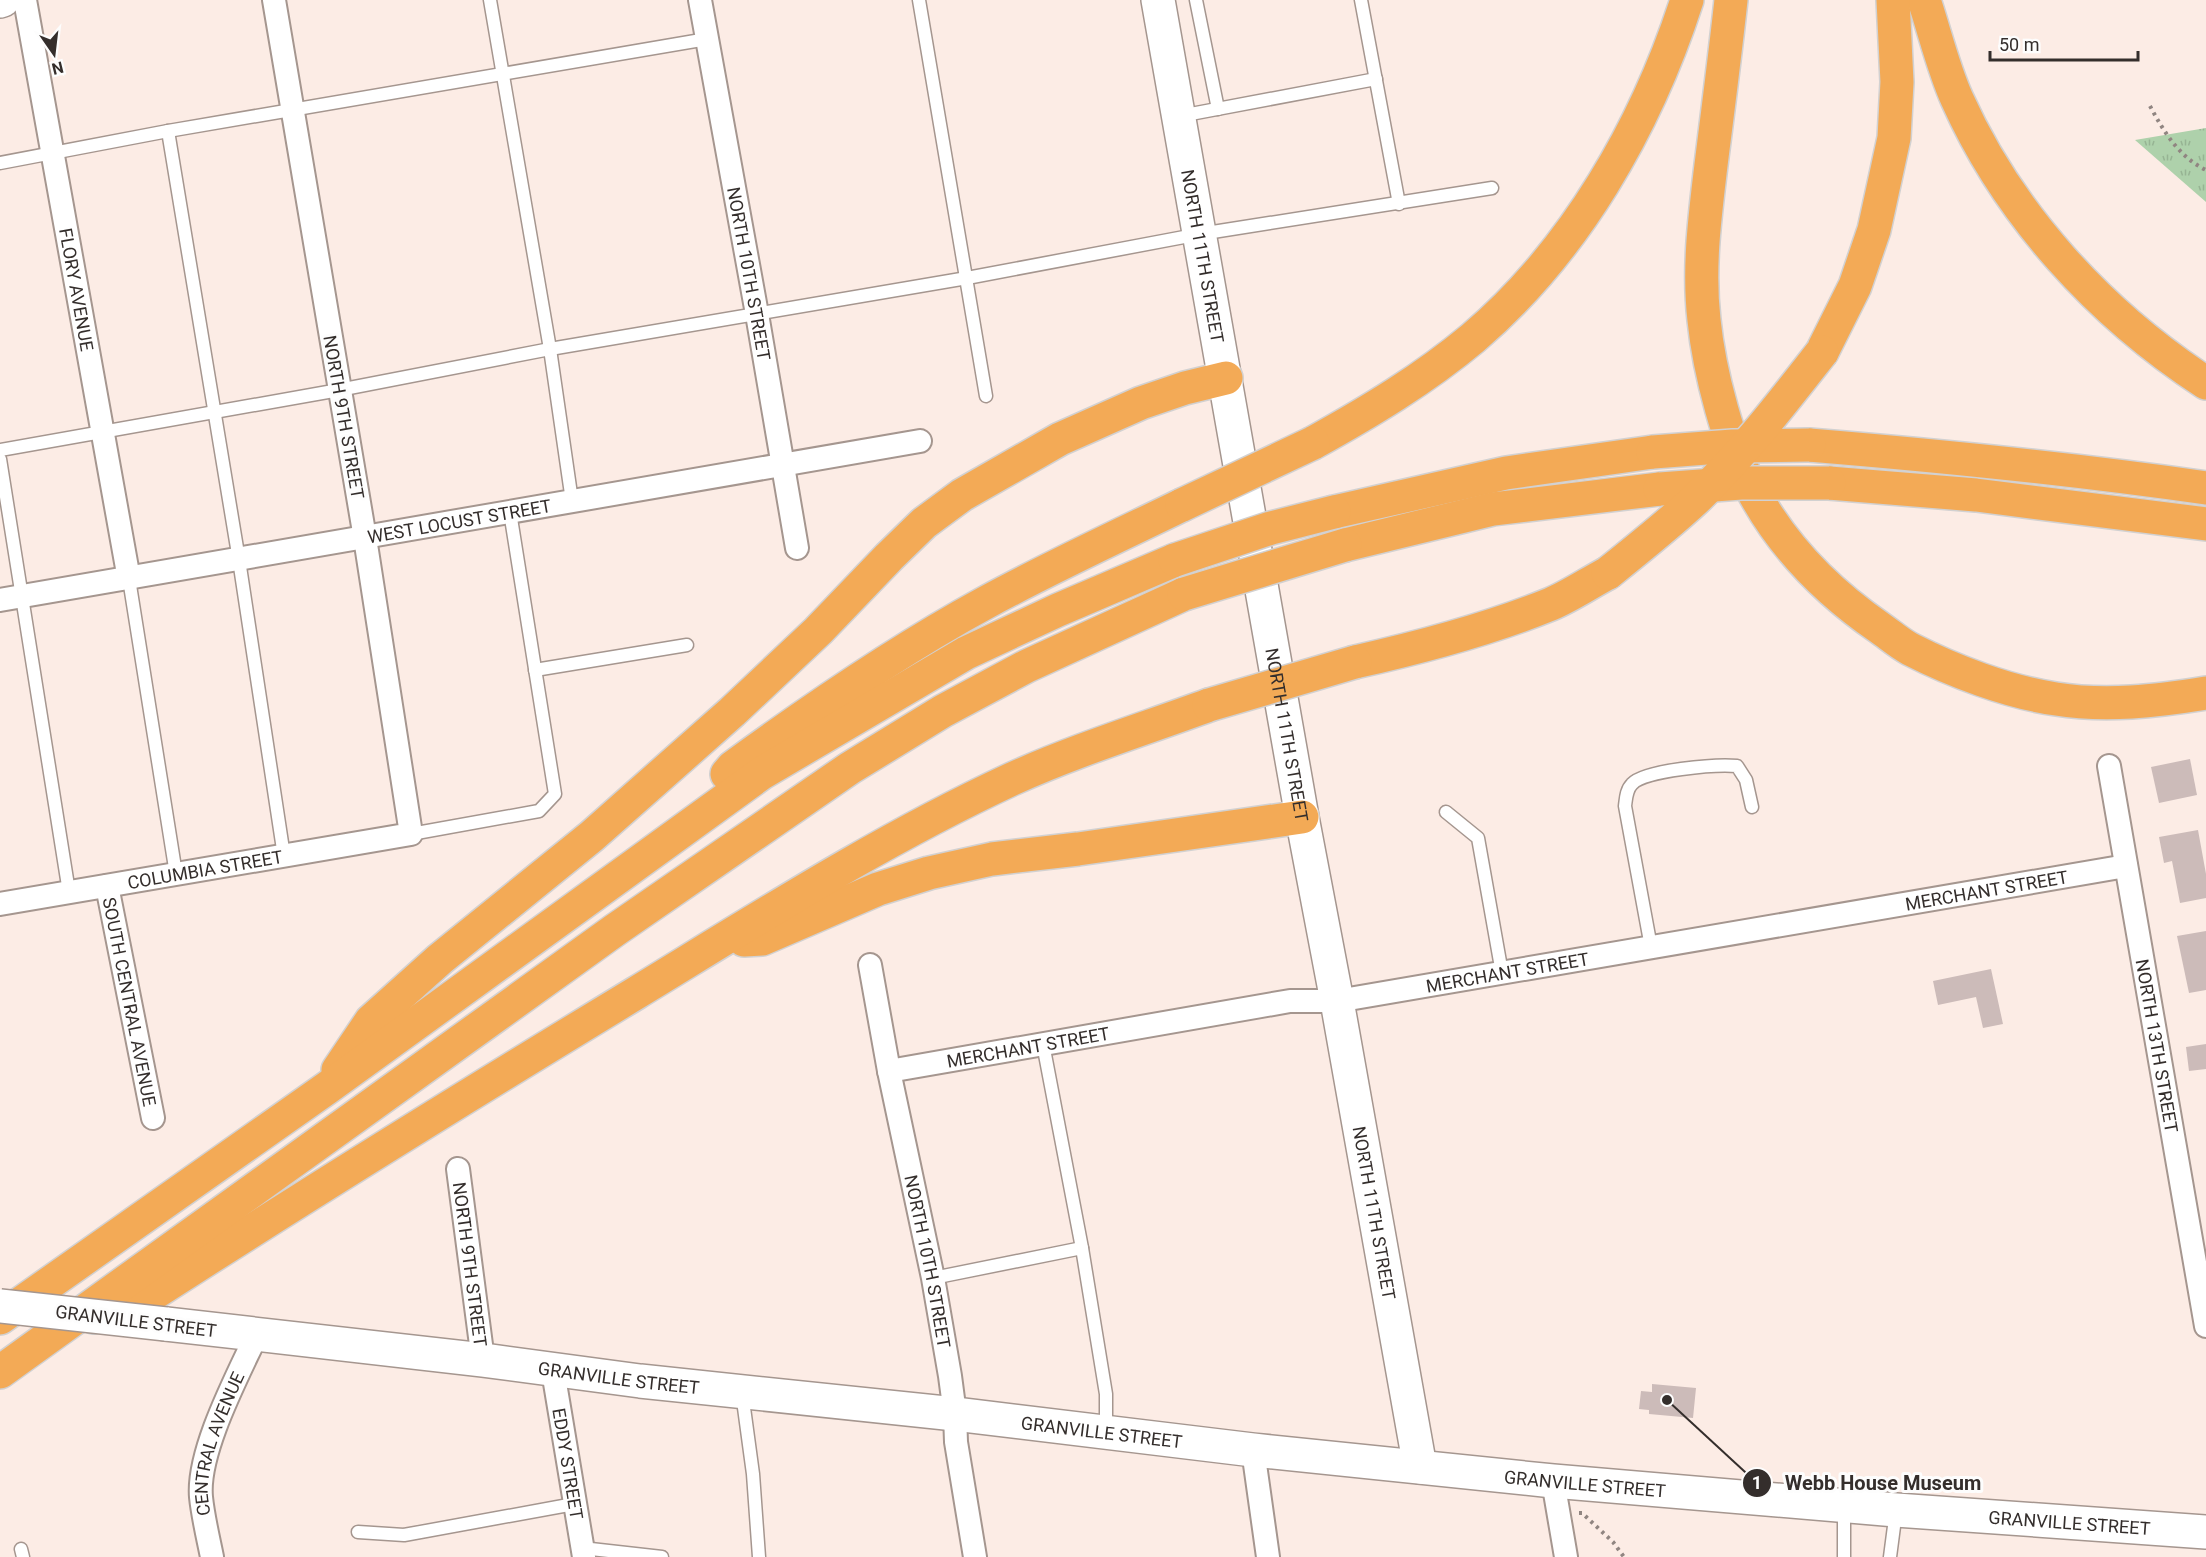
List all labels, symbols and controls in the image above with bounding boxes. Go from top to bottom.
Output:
north arrow [24,24,84,84]
scale bar [1990,24,2138,62]
text: 50 m [1999,34,2039,55]
text: N [50,57,65,79]
street label: NORTH 11TH STREET [1178,168,1229,345]
street label: NORTH 10TH STREET [724,185,775,362]
street label: FLORY AVENUE [56,226,98,353]
street label: NORTH 9TH STREET [319,334,369,501]
street label: WEST LOCUST STREET [366,494,553,547]
street label: NORTH 11TH STREET [1262,646,1313,823]
street label: COLUMBIA STREET [126,845,285,893]
street label: MERCHANT STREET [1903,866,2070,914]
street label: SOUTH CENTRAL AVENUE [99,895,161,1108]
street label: MERCHANT STREET [1424,948,1591,996]
street label: NORTH 13TH STREET [2132,957,2183,1135]
street label: MERCHANT STREET [945,1022,1111,1071]
street label: NORTH 11TH STREET [1349,1124,1401,1301]
street label: NORTH 10TH STREET [901,1173,955,1350]
street label: NORTH 9TH STREET [449,1181,492,1348]
street label: GRANVILLE STREET [54,1301,218,1341]
street label: GRANVILLE STREET [537,1357,701,1398]
street label: CENTRAL AVENUE [190,1368,248,1517]
street label: EDDY STREET [549,1406,588,1521]
street label: GRANVILLE STREET [1020,1412,1184,1452]
callout: Webb House Museum [1742,1464,1993,1502]
street label: GRANVILLE STREET [1503,1466,1667,1501]
text: Webb House Museum [1785,1471,1981,1495]
text: 1 [1752,1472,1762,1493]
street label: GRANVILLE STREET [1988,1506,2151,1539]

